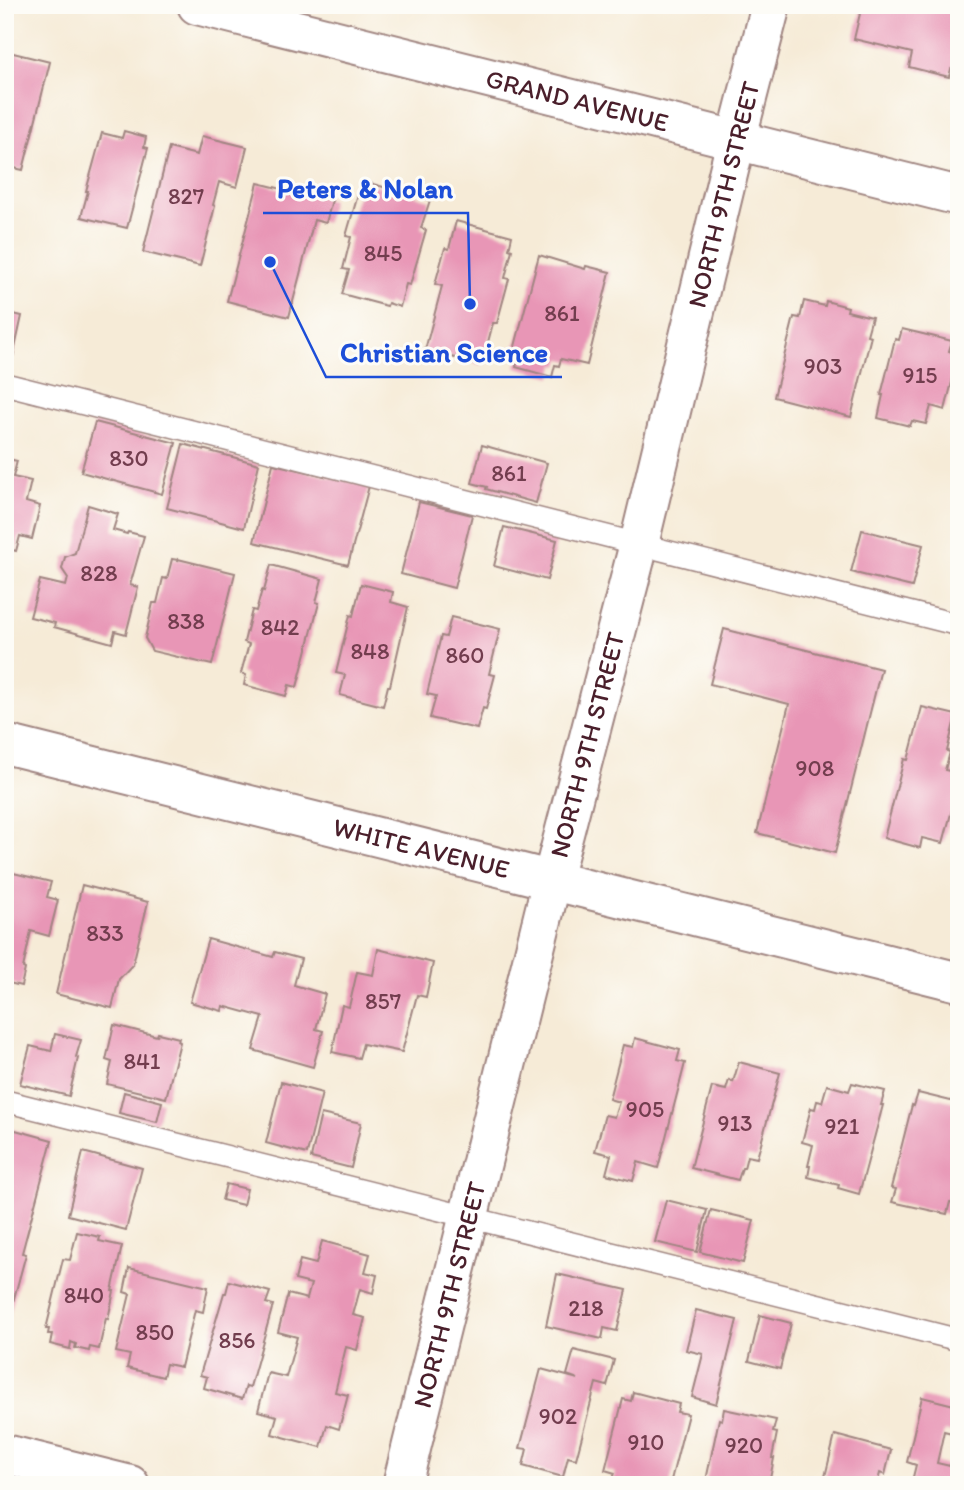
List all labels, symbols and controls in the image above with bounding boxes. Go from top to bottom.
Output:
street label: GRAND AVENUE [483,62,672,139]
street label: NORTH 9TH STREET [680,78,767,311]
callout: Peters & Nolan [263,164,468,213]
text: Peters & Nolan [277,171,453,205]
house number: 827 [168,182,204,210]
house number: 845 [364,239,402,267]
house number: 861 [544,299,580,327]
callout: Christian Science [326,328,562,377]
text: Christian Science [340,335,548,369]
house number: 903 [804,352,842,380]
house number: 915 [903,361,937,389]
house number: 830 [109,444,149,472]
house number: 861 [491,459,527,487]
house number: 828 [80,559,118,587]
house number: 838 [167,607,205,635]
house number: 842 [261,613,299,641]
street label: NORTH 9TH STREET [542,628,632,861]
house number: 848 [350,637,390,665]
house number: 860 [446,641,484,669]
house number: 908 [796,754,834,782]
street label: WHITE AVENUE [330,810,513,885]
house number: 833 [86,919,124,947]
house number: 857 [365,987,401,1015]
house number: 841 [123,1047,161,1075]
house number: 905 [626,1095,664,1123]
house number: 913 [717,1109,753,1137]
house number: 921 [825,1112,860,1140]
street label: NORTH 9TH STREET [406,1178,493,1411]
house number: 840 [64,1281,104,1309]
house number: 218 [568,1294,604,1322]
house number: 850 [136,1318,174,1346]
house number: 856 [219,1326,255,1354]
house number: 902 [539,1402,577,1430]
house number: 910 [628,1428,664,1456]
house number: 920 [725,1431,763,1459]

